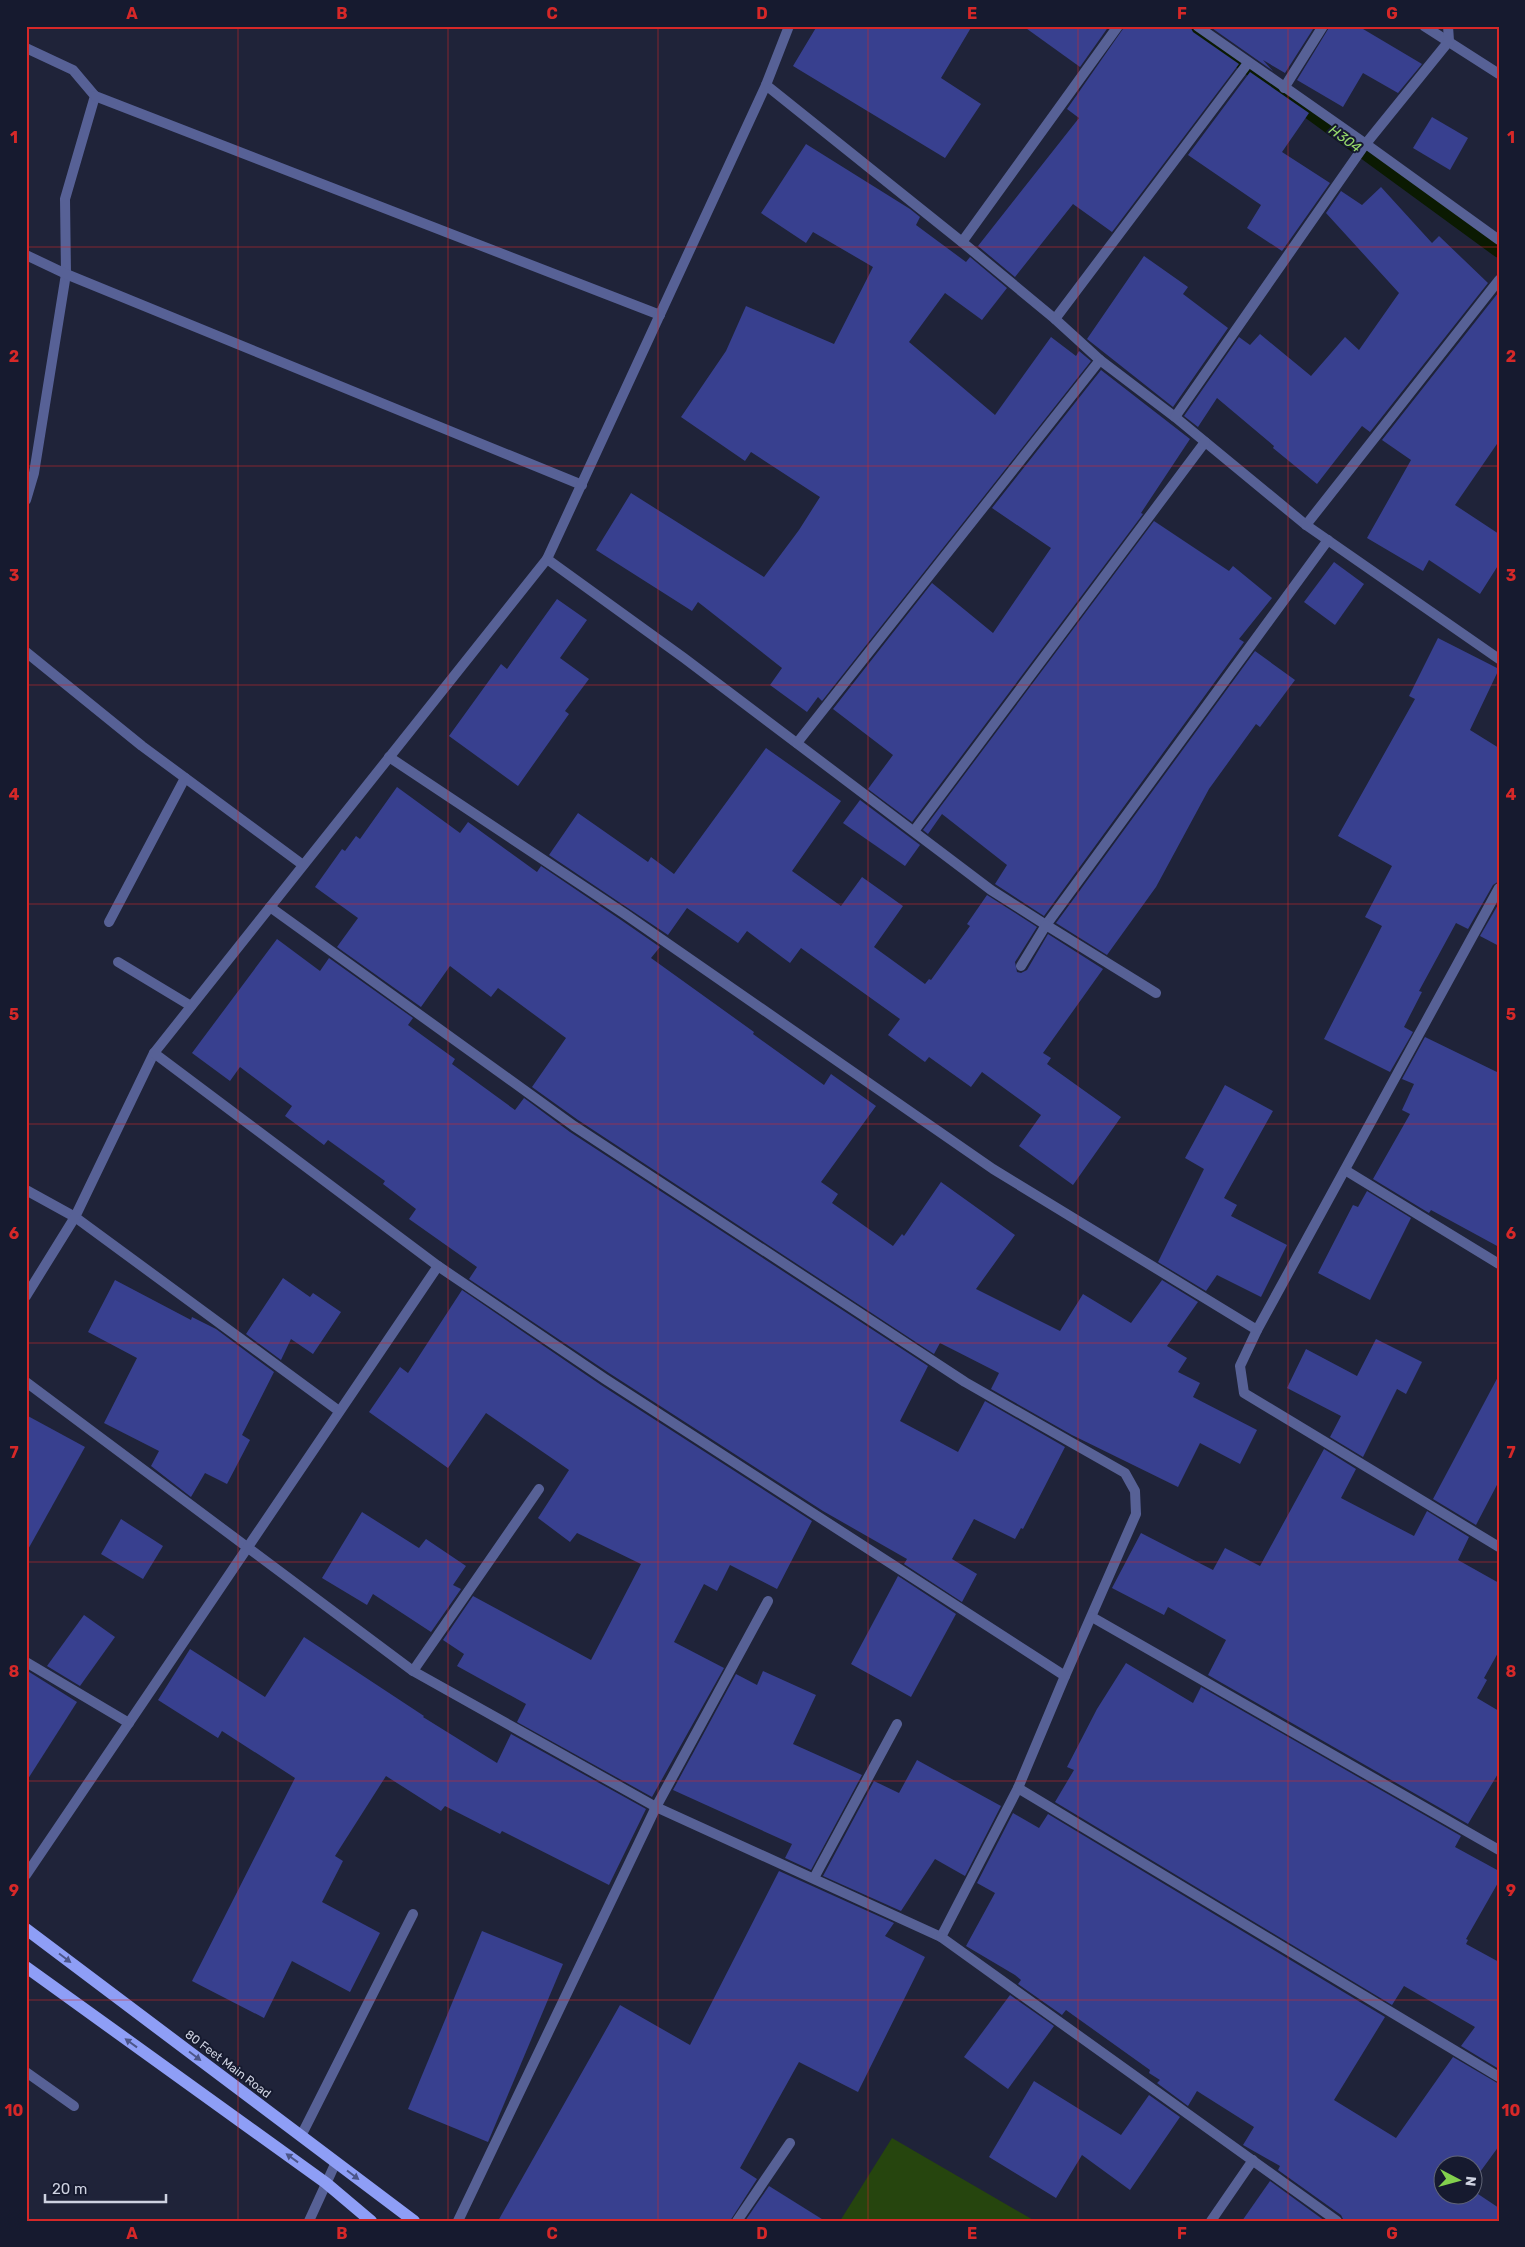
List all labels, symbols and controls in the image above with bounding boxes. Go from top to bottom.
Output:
text: A [126,4,138,23]
text: B [336,4,348,23]
text: C [546,4,558,23]
text: D [756,4,768,23]
text: E [967,4,977,23]
text: F [1177,4,1187,23]
text: G [1386,4,1398,23]
water label: H304 [1325,122,1365,157]
text: 1 [10,128,18,147]
text: 1 [1507,128,1515,147]
text: 2 [9,347,19,366]
text: 2 [1506,347,1516,366]
text: 3 [9,566,19,585]
text: 3 [1506,566,1516,585]
text: 4 [9,785,20,804]
text: 4 [1506,785,1517,804]
text: 5 [9,1005,19,1024]
text: 5 [1506,1005,1516,1024]
text: 6 [9,1224,19,1243]
text: 6 [1506,1224,1516,1243]
text: 7 [9,1443,19,1462]
text: 7 [1506,1443,1516,1462]
text: 8 [9,1662,20,1681]
text: 8 [1506,1662,1517,1681]
text: 9 [9,1881,19,1900]
text: 9 [1506,1881,1516,1900]
one-way arrow [58,1953,71,1964]
street label: 80 Feet Main Road [182,2027,274,2101]
one-way arrow [124,2038,138,2048]
one-way arrow [188,2051,202,2061]
text: 10 [5,2101,24,2120]
text: 10 [1502,2101,1521,2120]
one-way arrow [285,2153,298,2163]
north arrow [1432,2154,1482,2204]
one-way arrow [346,2169,359,2180]
scale bar [45,2172,166,2204]
text: N [1461,2175,1479,2187]
text: 20 m [52,2180,87,2198]
text: A [126,2224,138,2243]
text: B [336,2224,348,2243]
text: C [546,2224,558,2243]
text: D [756,2224,768,2243]
text: E [967,2224,977,2243]
text: F [1177,2224,1187,2243]
text: G [1386,2224,1398,2243]

